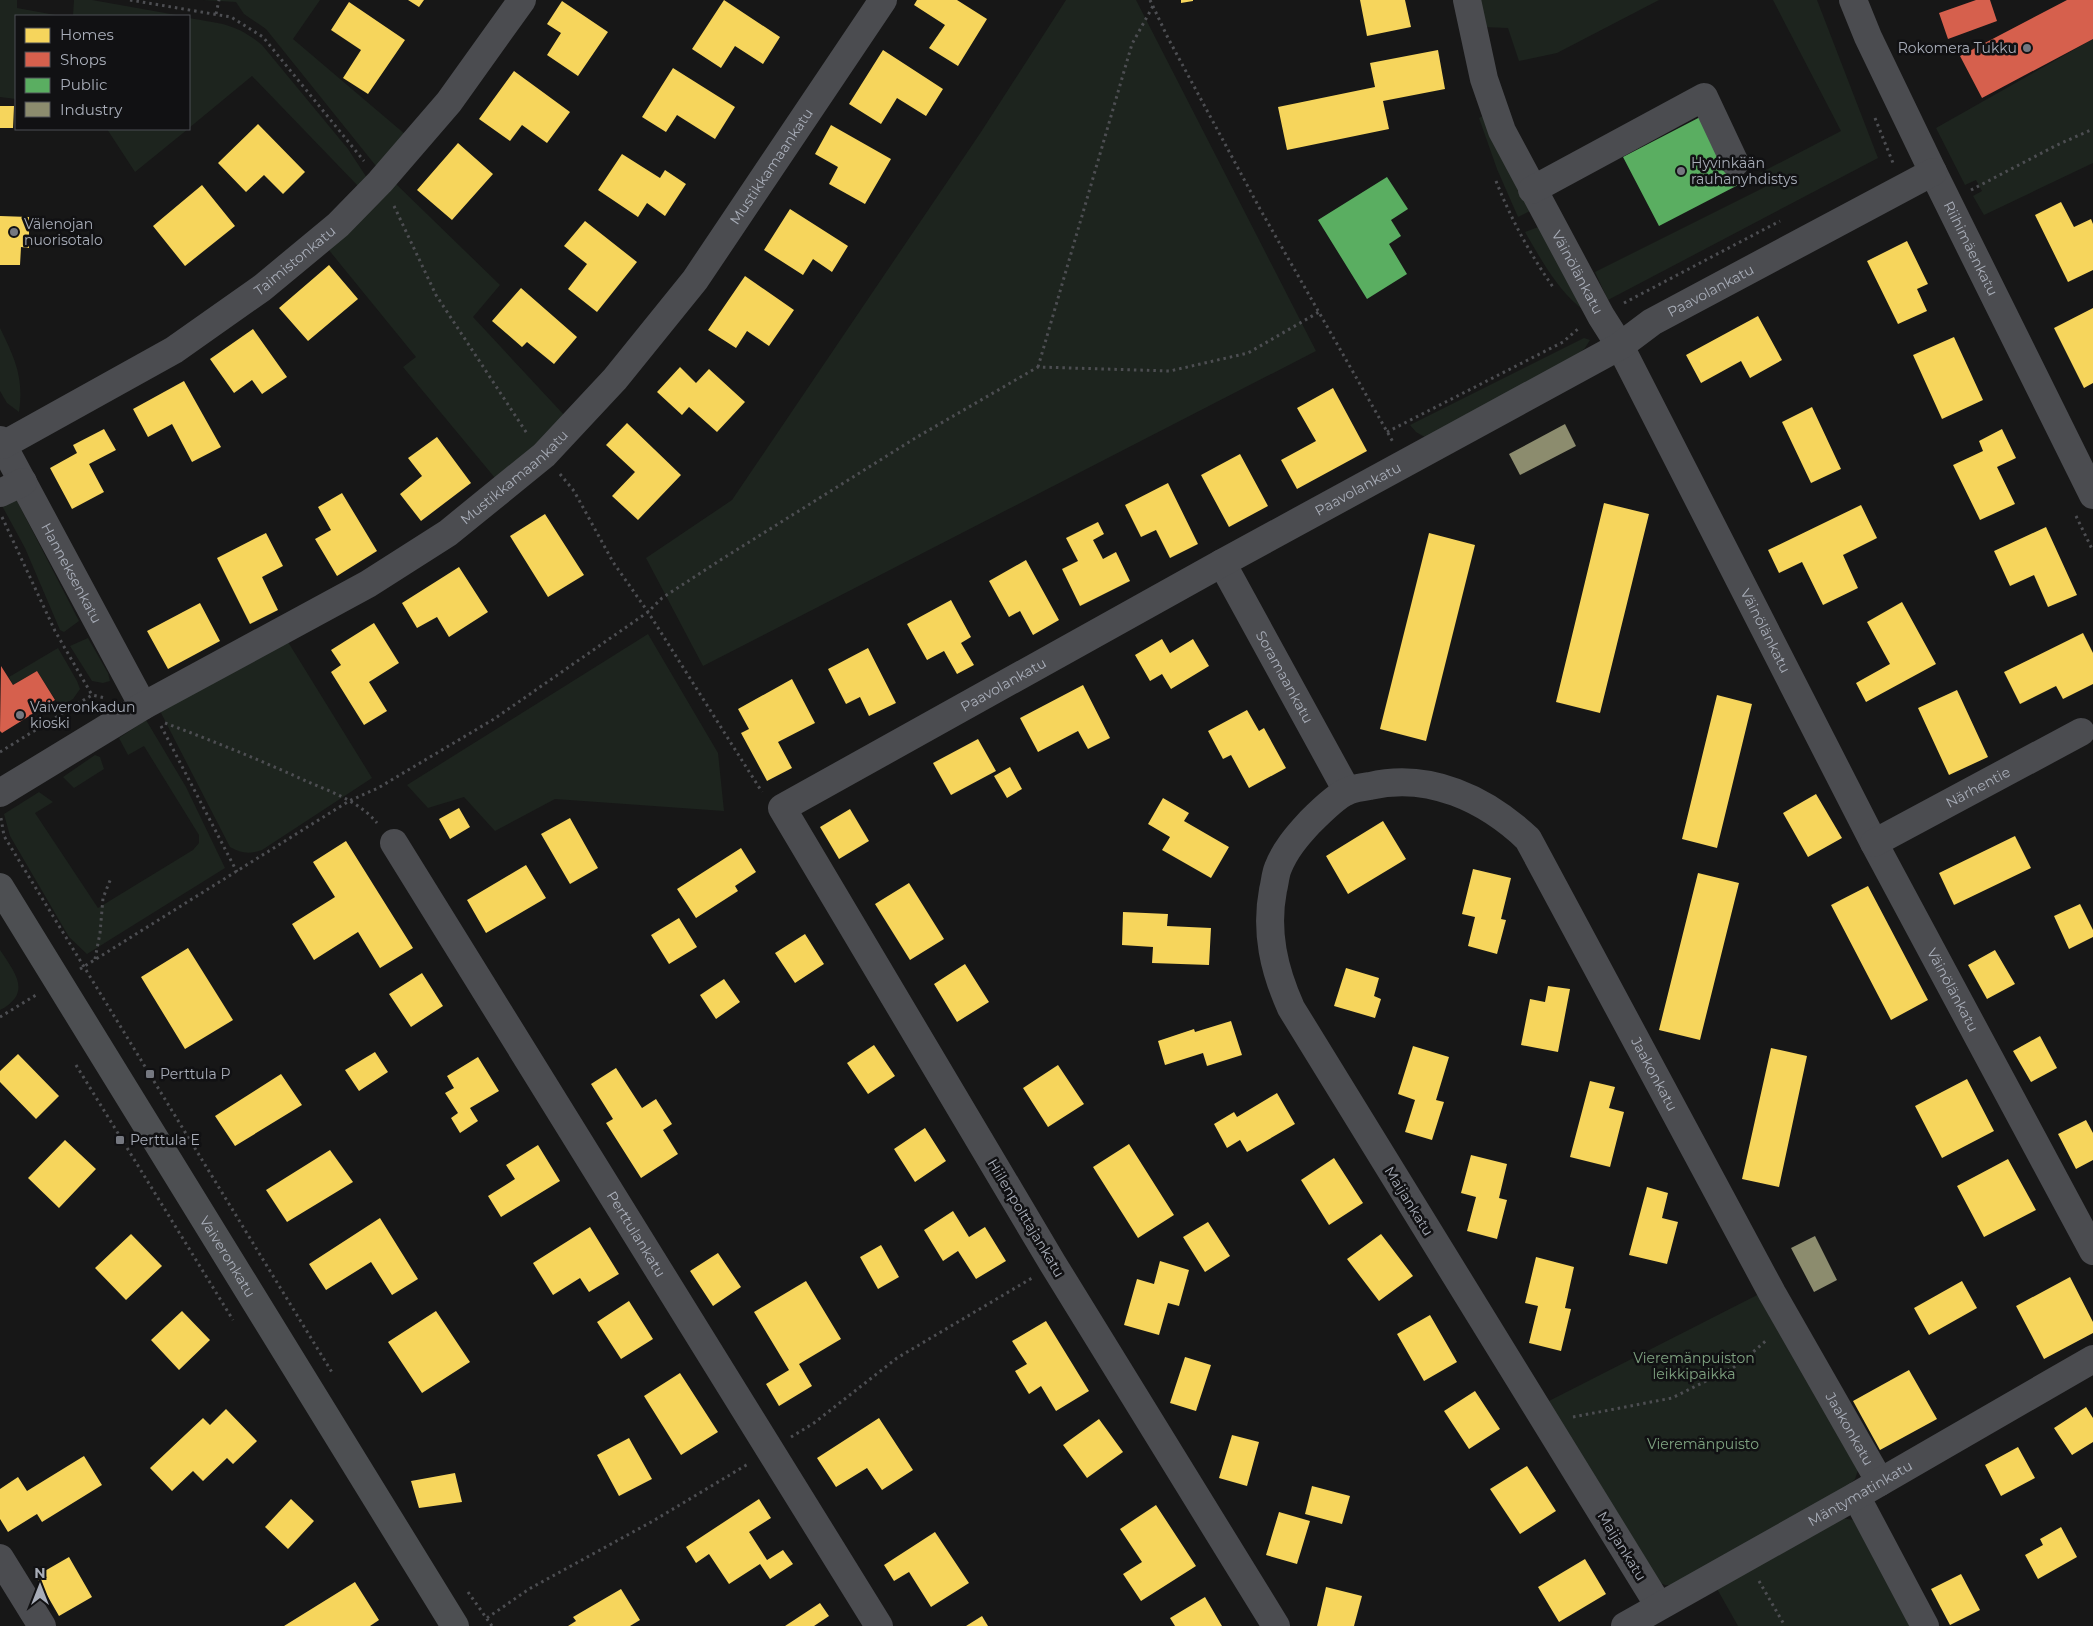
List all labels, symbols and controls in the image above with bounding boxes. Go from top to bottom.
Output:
legend [15,15,190,130]
text: Homes [60,25,114,44]
place label: Rokomera Tukku [1898,39,2017,57]
marker: Rokomera Tukku [2021,42,2033,54]
text: Shops [60,50,106,69]
text: Public [60,75,108,94]
text: Industry [60,100,123,119]
street label: Mustikkamaankatu [726,105,817,228]
place label: Hyvinkään rauhanyhdistys [1691,154,1797,188]
marker: Hyvinkään rauhanyhdistys [1675,165,1687,177]
street label: Riihimäenkatu [1940,198,2002,299]
place label: Välenojan nuorisotalo [24,215,103,249]
street label: Taimistonkatu [251,222,339,300]
marker: Välenojan nuorisotalo [8,226,20,238]
street label: Väinölänkatu [1548,227,1607,317]
street label: Paavolankatu [1664,260,1757,321]
street label: Mustikkamaankatu [457,426,572,528]
street label: Paavolankatu [1312,458,1404,520]
street label: Hanneksenkatu [37,520,106,626]
street label: Väinölänkatu [1737,586,1795,676]
street label: Soramaankatu [1252,627,1317,727]
street label: Paavolankatu [957,654,1049,716]
place label: Vaiveronkadun kioski [30,698,135,732]
marker: Vaiveronkadun kioski [14,709,26,721]
street label: Närhentie [1943,763,2013,812]
street label: Väinölänkatu [1923,945,1983,1035]
street label: Jaakonkatu [1627,1033,1682,1114]
place label: Perttula P [160,1065,230,1083]
marker: Perttula P [144,1068,156,1080]
place label: Perttula E [130,1131,200,1149]
marker: Perttula E [114,1134,126,1146]
street label: Hiilenpolttajankatu [984,1156,1068,1280]
street label: Maijankatu [1381,1163,1437,1239]
street label: Perttulankatu [603,1188,670,1280]
street label: Vaiveronkatu [196,1213,259,1301]
park label: Vieremänpuiston leikkipaikka [1633,1349,1755,1383]
street label: Jaakonkatu [1821,1388,1878,1469]
park label: Vieremänpuisto [1647,1435,1759,1453]
street label: Mäntymatinkatu [1805,1456,1916,1530]
street label: Maijankatu [1594,1508,1650,1584]
north arrow [15,1561,65,1611]
text: N [34,1564,46,1582]

